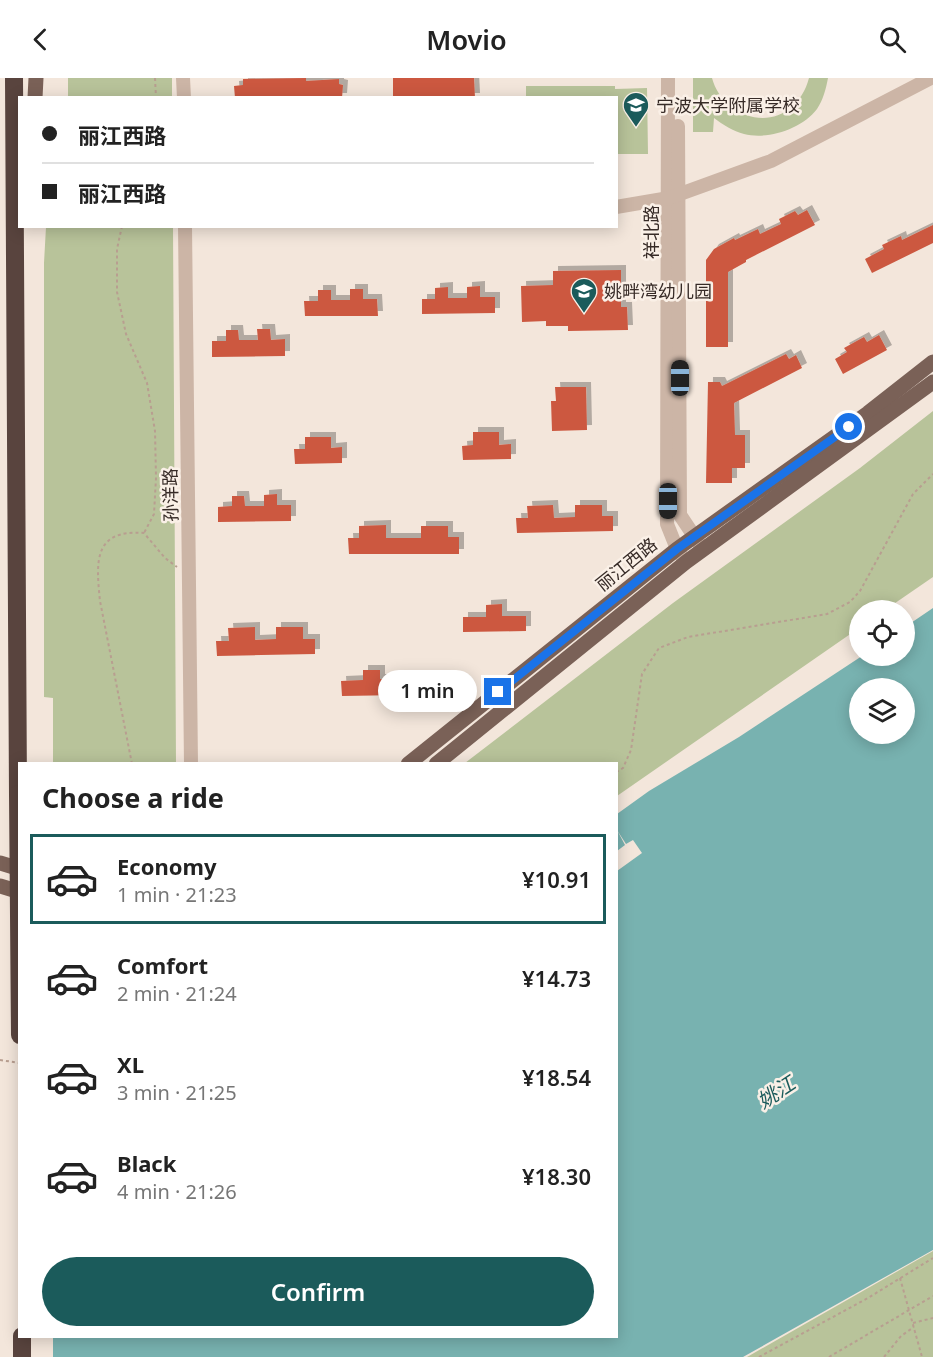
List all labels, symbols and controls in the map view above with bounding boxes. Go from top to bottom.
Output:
text: Movio [426,21,507,58]
icon: back [24,23,57,56]
icon: search [876,23,909,56]
school or university icon: 宁波大学附属学校 [621,90,651,128]
place label: 宁波大学附属学校 [656,93,800,117]
text: 丽江西路 [78,120,166,150]
text: 丽江西路 [78,178,166,208]
street label: 祥北路 [639,205,663,259]
school or university icon: 姚畔湾幼儿园 [569,276,599,314]
place label: 姚畔湾幼儿园 [604,279,712,303]
car [671,360,689,396]
route start [835,413,862,440]
street label: 孙洋路 [158,468,182,522]
car [659,483,677,519]
street label: 丽江西路 [590,532,662,596]
map controls [849,600,915,744]
button: locate [849,600,915,666]
callout: 1 min [378,671,477,713]
text: 1 min [400,677,455,704]
route end [484,678,511,705]
button: layers [849,678,915,744]
text: Choose a ride [42,779,224,816]
text: Economy [117,851,216,881]
icon: car [45,852,99,906]
text: ¥10.91 [522,864,591,894]
text: 1 min · 21:23 [117,881,237,908]
text: Comfort [117,950,208,980]
icon: car [45,951,99,1005]
text: ¥14.73 [522,963,591,993]
text: 2 min · 21:24 [117,980,237,1007]
text: XL [117,1049,144,1079]
icon: car [45,1050,99,1104]
text: ¥18.54 [522,1062,591,1092]
water label: 姚江 [752,1069,802,1114]
text: 3 min · 21:25 [117,1079,237,1106]
text: Black [117,1148,176,1178]
icon: car [45,1149,99,1203]
text: ¥18.30 [522,1161,591,1191]
text: 4 min · 21:26 [117,1178,237,1205]
button: Confirm [42,1257,594,1326]

